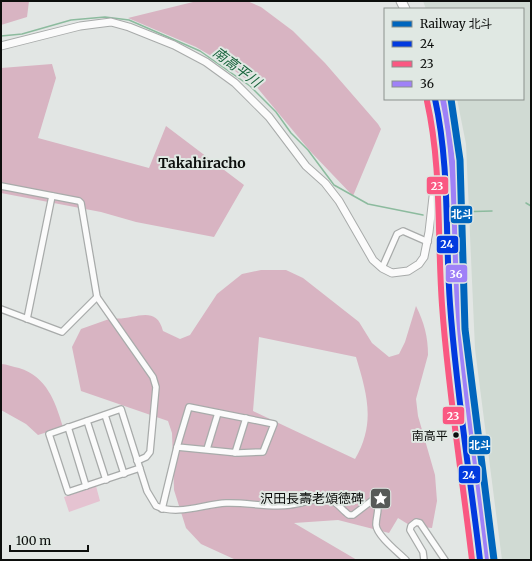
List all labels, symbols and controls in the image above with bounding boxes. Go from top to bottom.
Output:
legend [384,8,524,100]
text: Railway 北斗 [420,16,492,31]
text: 24 [420,36,435,51]
water label: 南高平川 [209,43,266,92]
text: 23 [420,56,434,71]
text: 36 [420,76,434,91]
district label: Takahiracho [158,154,246,172]
line badge: 23 [426,176,449,195]
text: 23 [431,179,443,193]
line badge: 北斗 [450,205,473,224]
text: 北斗 [451,207,473,221]
line badge: 24 [436,235,459,254]
text: 24 [440,237,454,251]
line badge: 36 [445,264,468,283]
text: 36 [450,267,463,281]
line badge: 23 [442,406,465,425]
text: 23 [447,409,459,423]
place label: 南高平 [412,428,448,443]
marker: 南高平 [451,430,461,440]
line badge: 北斗 [468,435,491,455]
text: 北斗 [469,438,491,452]
line badge: 24 [458,465,481,484]
text: 24 [462,468,476,482]
place icon: 沢田長壽老頌徳碑 [367,485,393,511]
place label: 沢田長壽老頌徳碑 [260,490,364,507]
scale bar [10,527,88,553]
text: 100 m [16,533,51,548]

